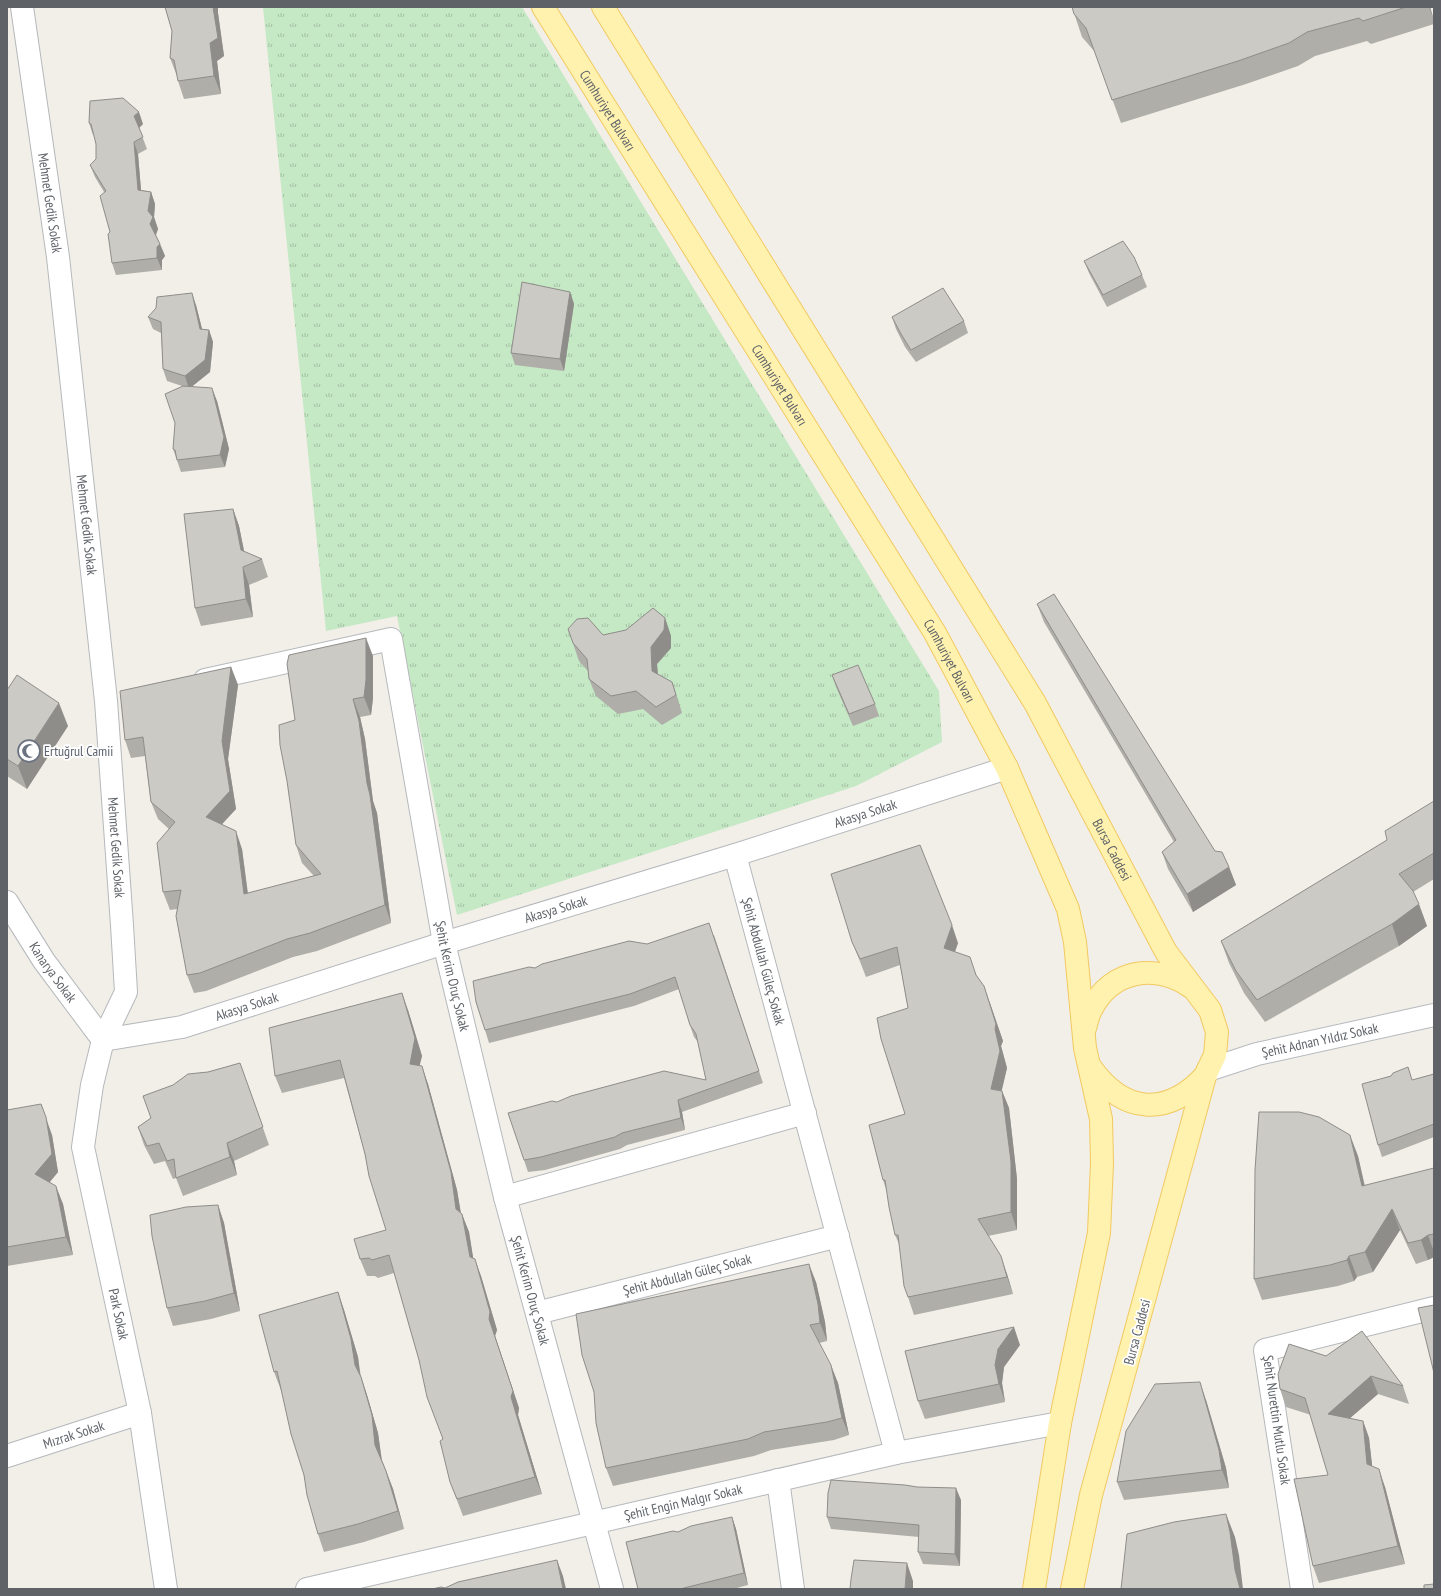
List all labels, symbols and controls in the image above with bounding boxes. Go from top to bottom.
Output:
street label: Cumhuriyet Bulvarı [576,66,640,154]
street label: Mehmet Gedik Sokak [34,152,66,255]
street label: Cumhuriyet Bulvarı [748,341,812,429]
street label: Mehmet Gedik Sokak [73,474,101,577]
street label: Cumhuriyet Bulvarı [920,616,979,706]
mosque icon: Ertuğrul Camii [16,738,42,764]
place label: Ertuğrul Camii [44,742,113,760]
street label: Akasya Sokak [832,795,899,832]
street label: Mehmet Gedik Sokak [104,796,129,899]
street label: Bursa Caddesi [1089,816,1136,884]
street label: Akasya Sokak [522,891,590,927]
street label: Şehit Abdullah Güleç Sokak [738,895,790,1028]
street label: Şehit Kerim Oruç Sokak [431,919,474,1034]
street label: Kanarya Sokak [25,939,81,1006]
street label: Akasya Sokak [213,988,281,1025]
street label: Şehit Adnan Yıldız Sokak [1260,1018,1380,1062]
street label: Şehit Kerim Oruç Sokak [507,1234,554,1348]
street label: Şehit Abdullah Güleç Sokak [621,1249,754,1300]
street label: Park Sokak [105,1287,133,1342]
street label: Bursa Caddesi [1120,1297,1154,1367]
street label: Şehit Nurettin Mutlu Sokak [1259,1354,1295,1486]
street label: Mızrak Sokak [41,1416,107,1453]
street label: Şehit Engin Malgır Sokak [622,1480,744,1524]

